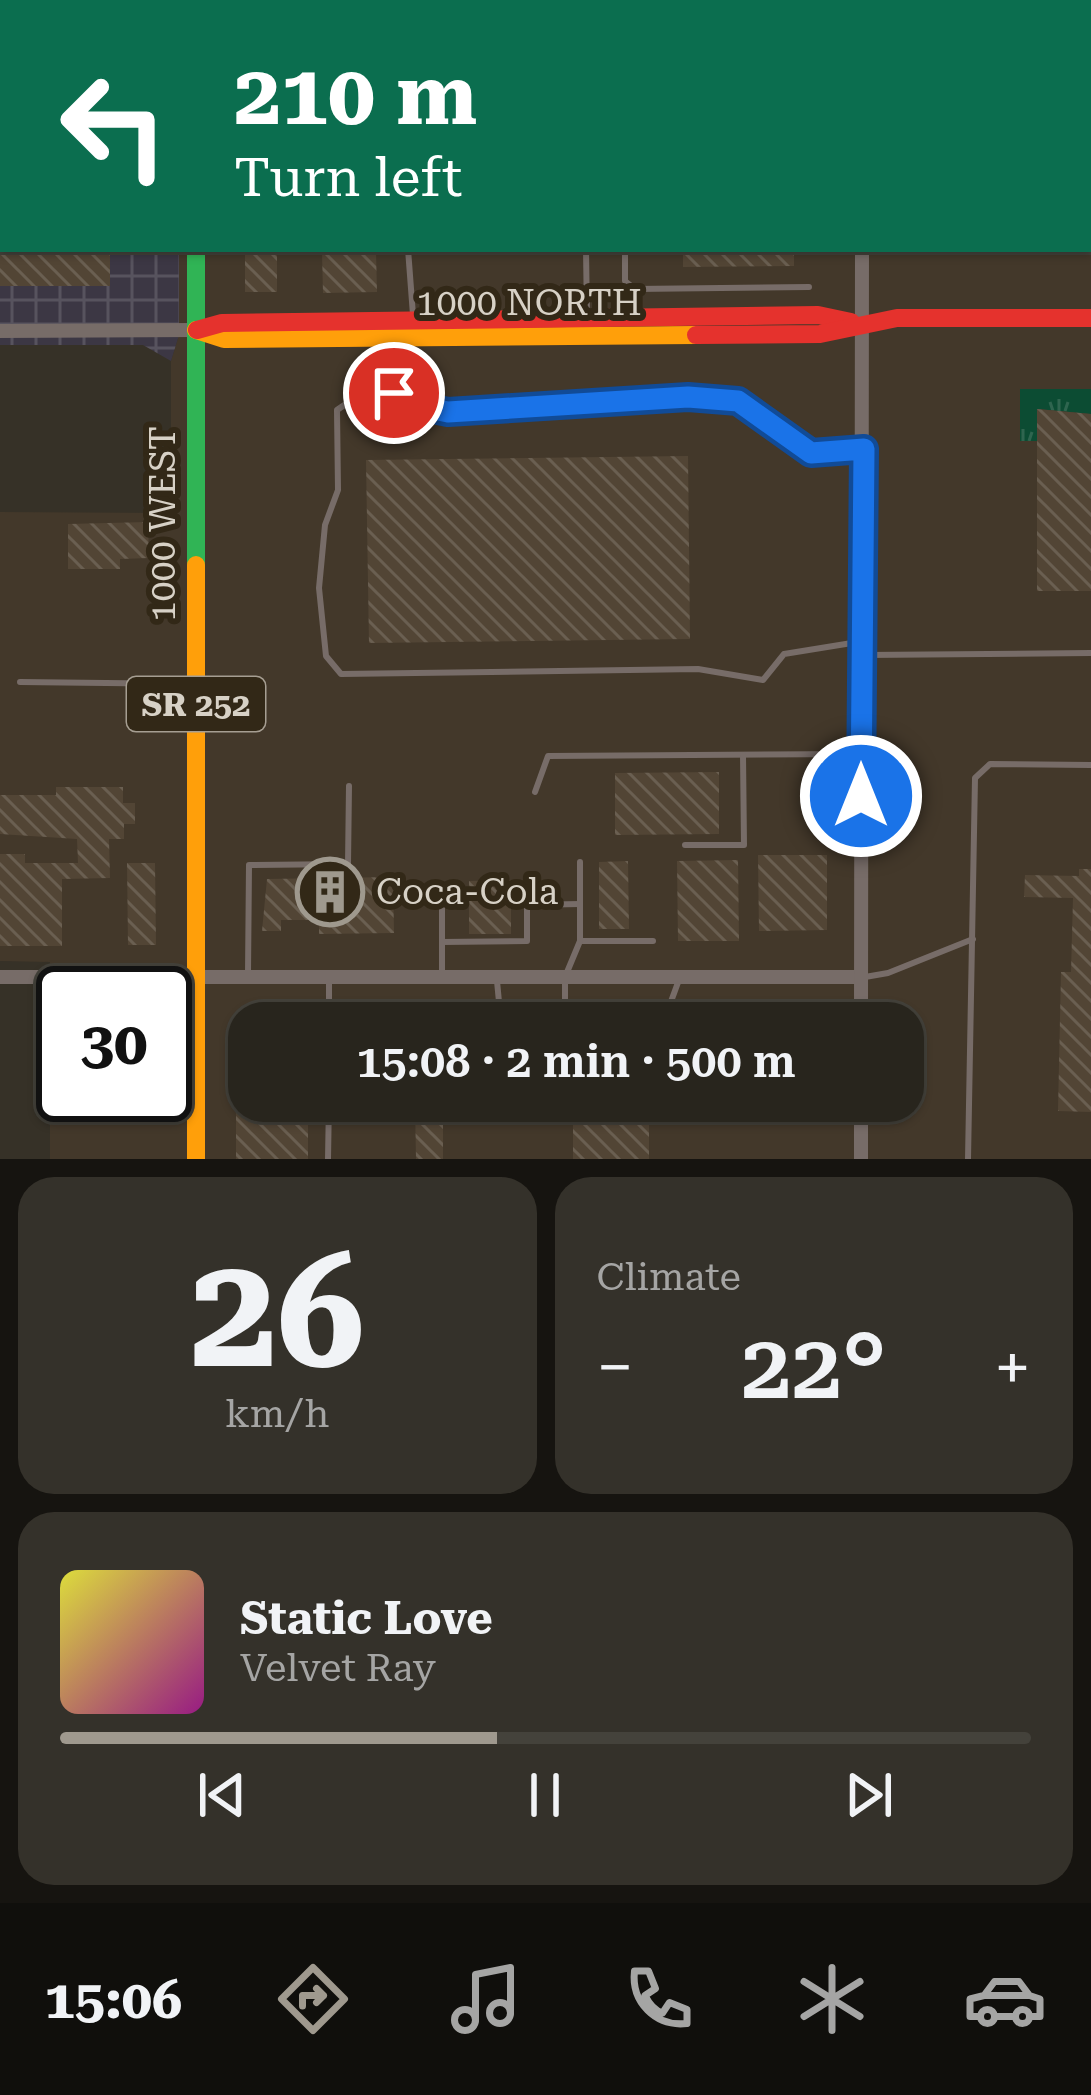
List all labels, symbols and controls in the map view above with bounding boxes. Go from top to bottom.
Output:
text: 210 m [234,46,477,144]
icon: left [36,48,192,204]
text: Turn left [234,146,462,209]
street label: 1000 NORTH [416,282,642,324]
pin [343,342,445,444]
icon: arrive [361,360,427,426]
street label: 1000 WEST [142,426,184,622]
road number: SR 252 [127,677,265,731]
position arrow [798,733,924,859]
building icon: Coca-Cola [295,857,365,927]
place label: Coca-Cola [376,871,559,913]
speed limit sign: 30 [36,966,192,1122]
text: 15:08 · 2 min · 500 m [356,1035,796,1088]
text: 26 [190,1221,365,1404]
text: Climate [597,1254,741,1300]
text: 22° [741,1315,886,1420]
text: − [597,1329,633,1406]
text: + [994,1329,1031,1406]
text: km/h [225,1391,329,1437]
text: Static Love [240,1592,493,1645]
text: Velvet Ray [240,1645,436,1691]
icon: previous [189,1762,255,1828]
icon: pause [512,1762,578,1828]
icon: next [836,1762,902,1828]
icon: directions [271,1957,355,2041]
icon: music [444,1957,528,2041]
icon: phone [617,1957,701,2041]
icon: climate [790,1957,874,2041]
icon: car [963,1957,1047,2041]
text: 15:06 [44,1968,182,2031]

